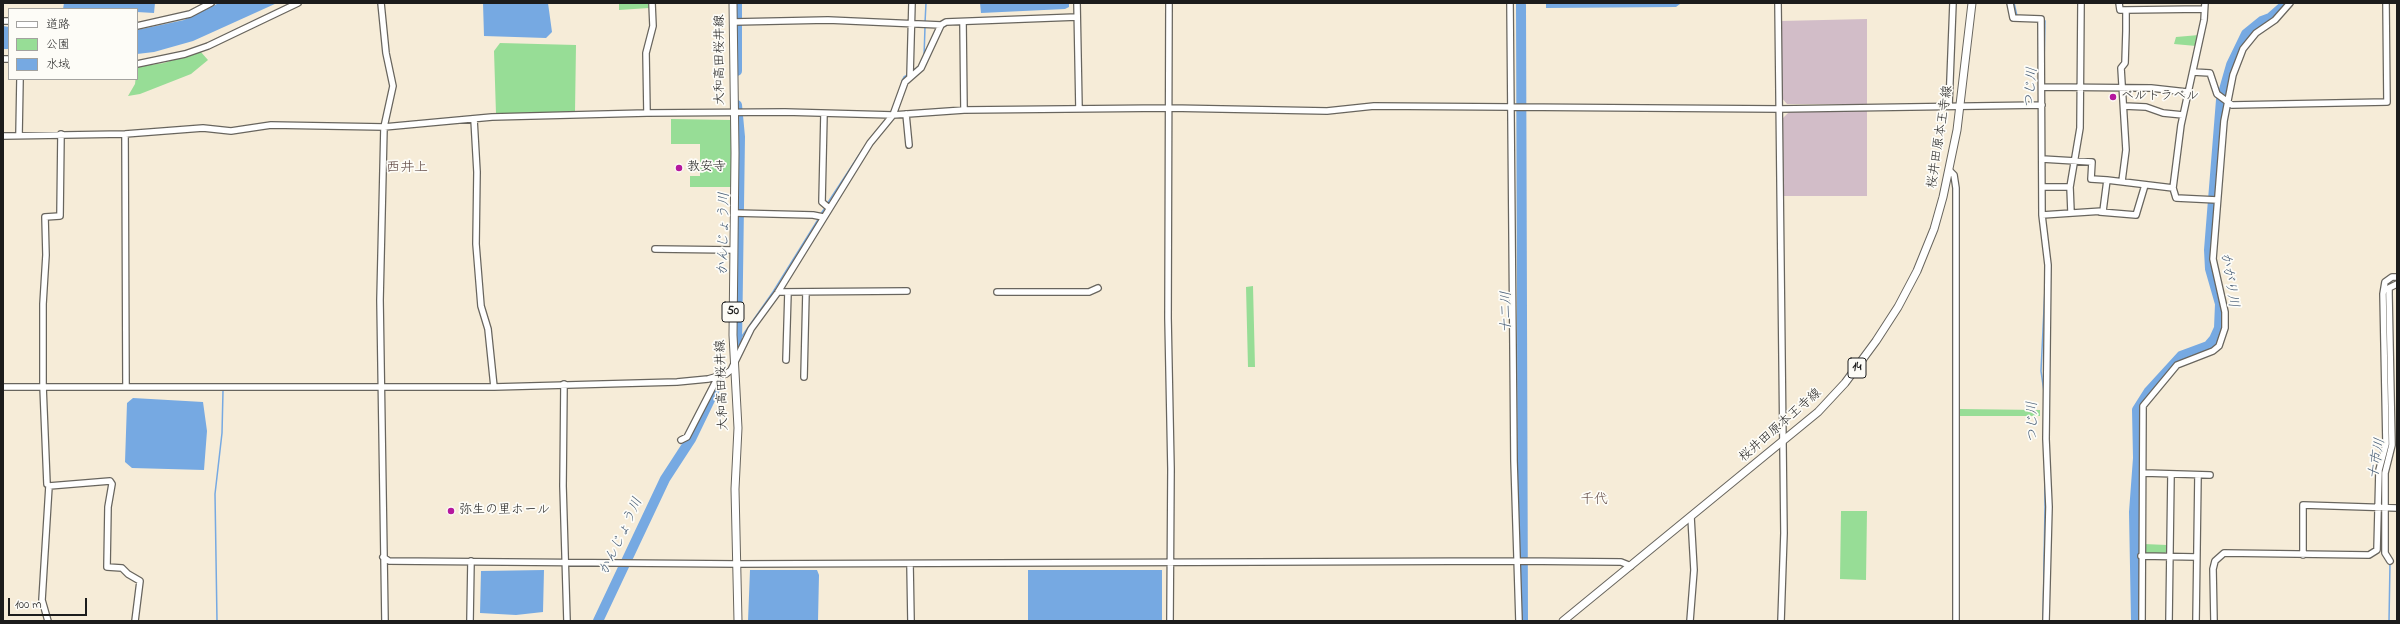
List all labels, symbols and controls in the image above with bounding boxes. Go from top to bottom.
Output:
legend [8,8,138,80]
street label: 大和高田桜井線 [713,15,729,105]
text: 道路 [46,16,70,34]
text: 公園 [46,36,70,54]
text: 水域 [46,56,70,74]
water label: つじ川 [2022,66,2042,110]
street label: 桜井田原本王寺線 [1925,84,1957,190]
place label: ベルトラベル [2121,89,2199,105]
marker: ベルトラベル [2108,92,2118,102]
place label: 教安寺 [687,160,726,176]
district label: 西井上 [386,161,428,177]
marker: 教安寺 [674,163,684,173]
water label: かんじょう川 [716,192,734,276]
water label: かがり川 [2215,251,2241,309]
water label: 十二川 [1500,291,1516,333]
road number: 50 [722,302,744,322]
street label: 大和高田桜井線 [714,339,732,431]
road number: 14 [1848,358,1866,378]
street label: 桜井田原本王寺線 [1737,386,1825,466]
water label: つじ川 [2025,401,2043,443]
water label: 十市川 [2366,437,2390,481]
district label: 千代 [1580,493,1608,509]
water label: かんじょう川 [597,495,647,579]
place label: 弥生の里ホール [459,503,550,519]
marker: 弥生の里ホール [446,506,456,516]
scale bar [10,590,89,616]
text: 100 m [15,596,42,614]

